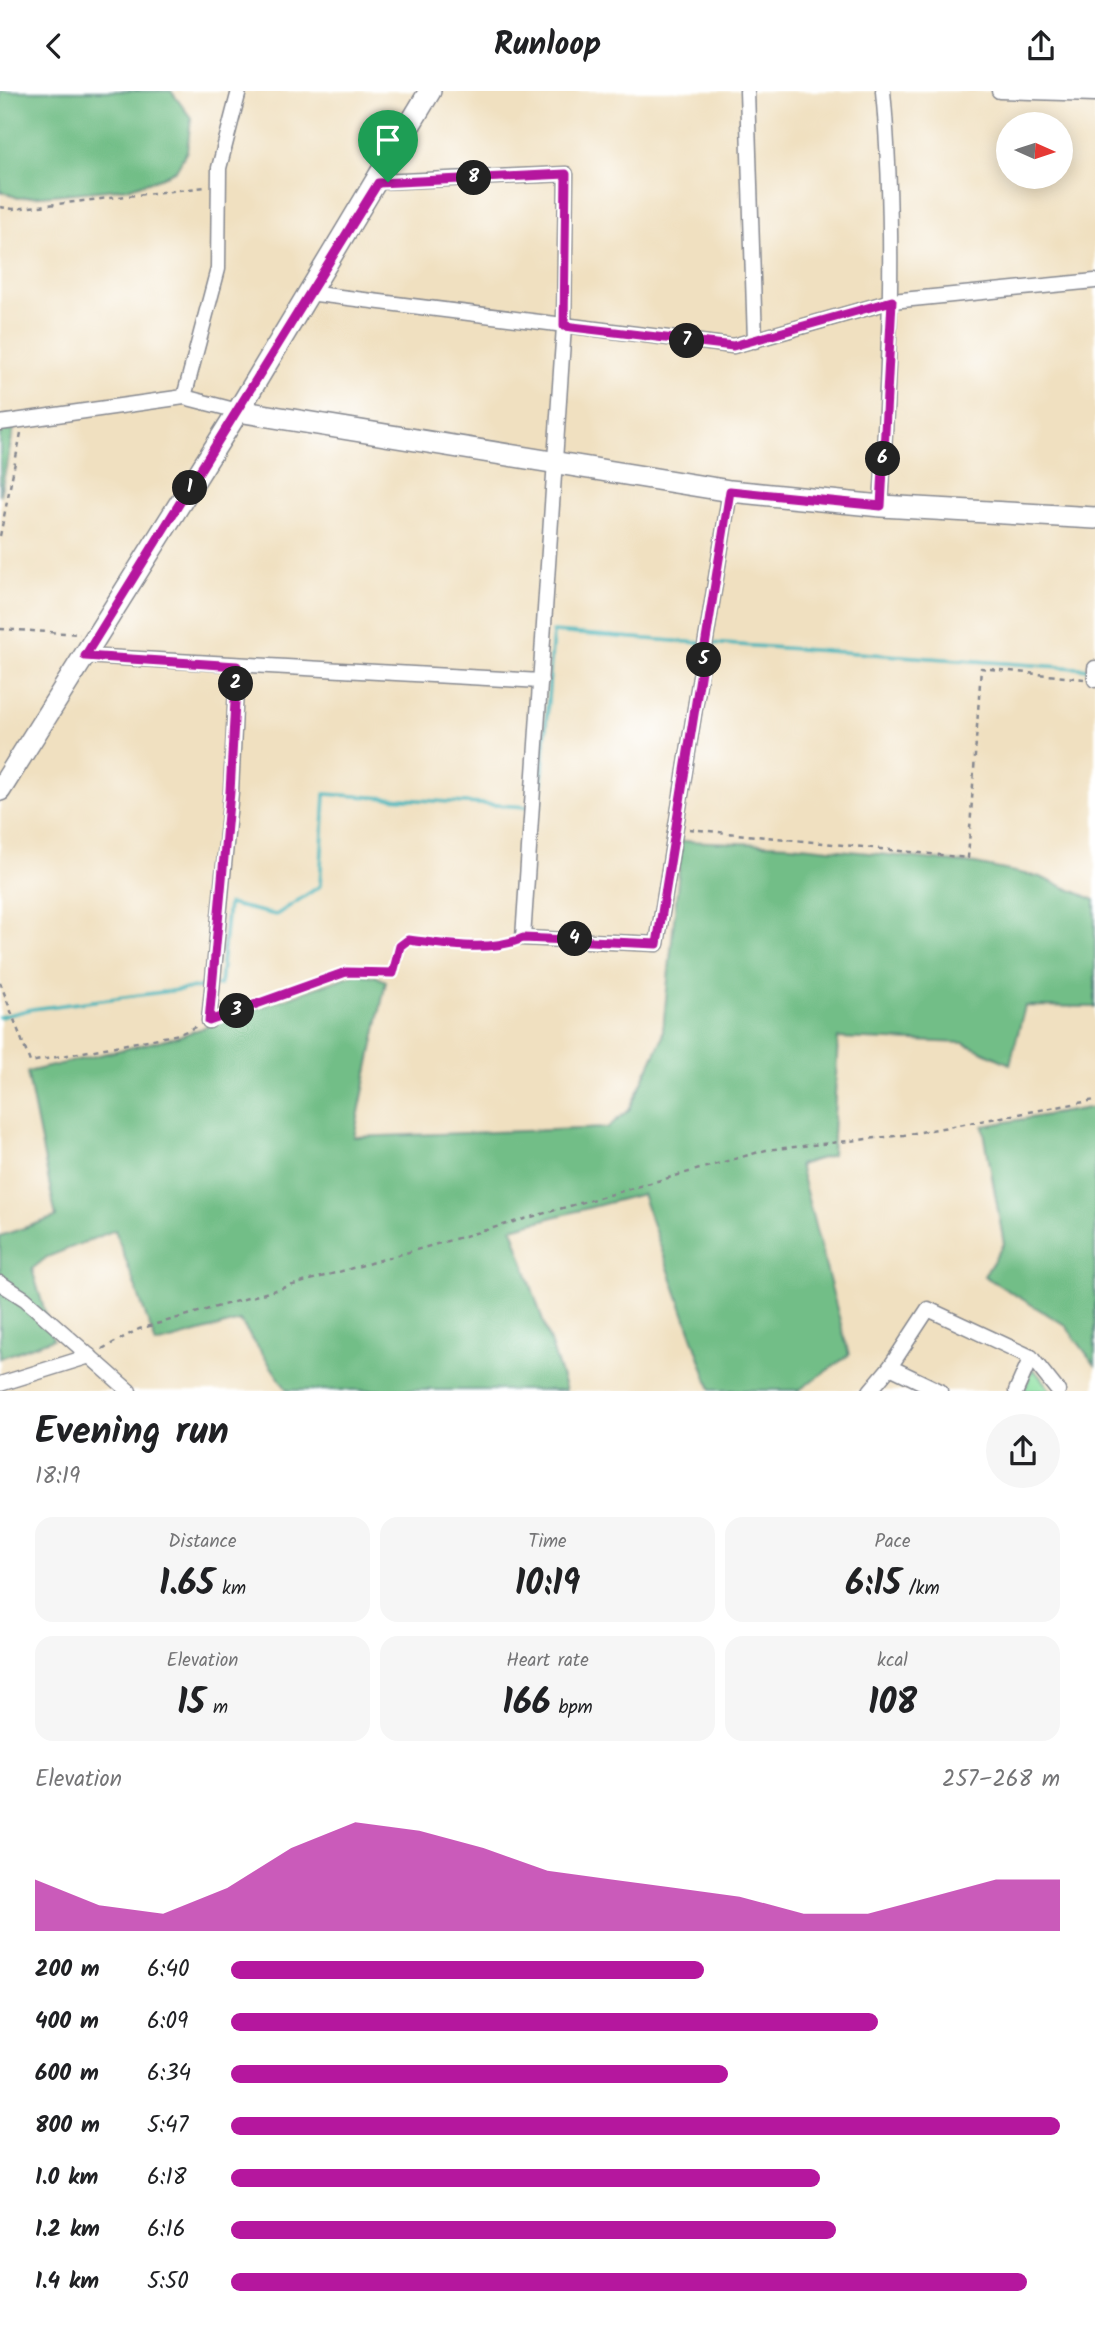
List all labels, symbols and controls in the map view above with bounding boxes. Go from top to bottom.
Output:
text: Runloop [494,20,601,71]
icon: back [35,27,73,65]
icon: share [1022,27,1060,65]
pin [358,110,418,182]
north arrow [996,112,1073,189]
map controls [996,112,1073,189]
icon: arrive [369,121,407,159]
pin: 8 [456,161,491,195]
text: 8 [468,162,479,192]
pin: 7 [670,323,704,359]
text: 7 [682,325,691,355]
pin: 6 [866,441,900,477]
text: 6 [877,443,888,473]
pin: 1 [172,471,208,505]
text: 1 [187,472,192,502]
pin: 5 [686,643,722,677]
text: 5 [699,644,708,674]
pin: 2 [218,667,254,701]
text: 2 [230,668,241,698]
pin: 4 [558,921,592,957]
text: 4 [569,923,580,953]
pin: 3 [219,993,254,1028]
text: 3 [231,995,242,1025]
text: Evening run [35,1403,229,1463]
button: share [986,1414,1060,1488]
text: 18:19 [35,1459,80,1495]
text: Distance [168,1527,237,1557]
text: Time [528,1527,567,1557]
text: Pace [874,1527,911,1557]
text: 1.65 [159,1557,214,1613]
text: 10:19 [515,1557,580,1613]
text: 6:15 [845,1557,901,1613]
text: km [214,1574,246,1604]
text: /km [901,1574,940,1604]
text: Elevation [167,1646,238,1676]
text: Heart rate [506,1646,589,1676]
text: kcal [877,1646,908,1676]
text: 15 [177,1676,205,1732]
text: 166 [502,1676,551,1732]
text: 108 [868,1676,917,1732]
text: m [205,1693,228,1723]
text: bpm [551,1693,593,1723]
text: Elevation [35,1762,122,1798]
text: 257–268 m [942,1762,1060,1798]
text: 200 m [35,1952,100,1988]
text: 6:40 [147,1952,190,1988]
text: 400 m [35,2004,99,2040]
text: 6:09 [147,2004,188,2040]
text: 600 m [35,2056,99,2092]
text: 6:34 [147,2056,191,2092]
text: 800 m [35,2108,100,2144]
text: 5:47 [147,2108,188,2144]
text: 1.0 km [35,2160,98,2196]
text: 6:18 [147,2160,187,2196]
text: 1.2 km [35,2212,100,2248]
text: 6:16 [147,2212,185,2248]
text: 1.4 km [35,2264,99,2300]
text: 5:50 [147,2264,189,2300]

